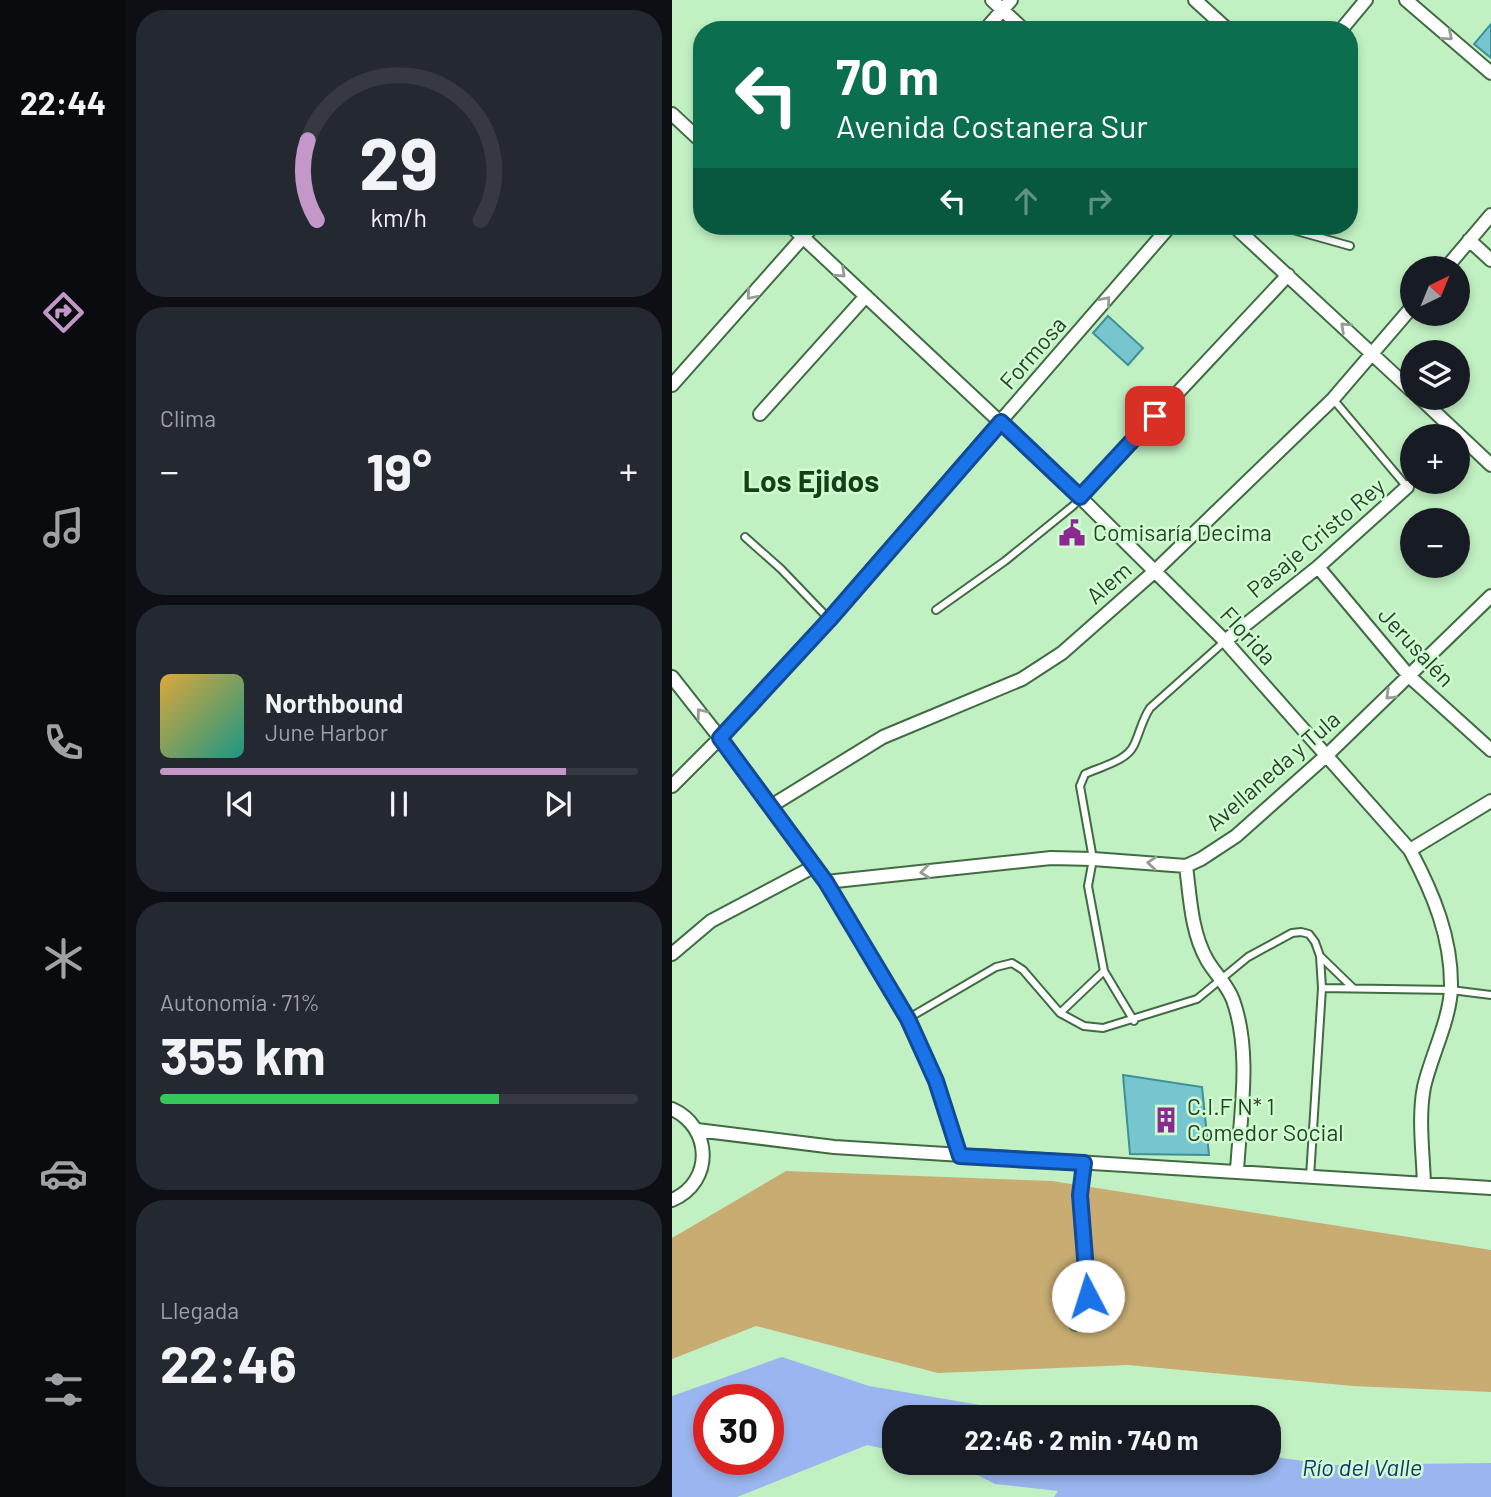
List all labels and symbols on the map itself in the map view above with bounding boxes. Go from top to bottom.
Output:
one-way arrow [1440,28,1453,40]
north arrow [1400,256,1470,326]
one-way arrow [833,264,846,277]
one-way arrow [747,287,759,300]
one-way arrow [1098,296,1110,309]
street label: Formosa [993,310,1071,394]
one-way arrow [1340,323,1353,336]
pin [1125,386,1185,446]
district label: Los Ejidos [743,462,879,498]
street label: Pasaje Cristo Rey [1241,471,1390,603]
public building icon: Comisaría Decima [1057,518,1087,548]
place label: Comisaría Decima [1093,518,1272,546]
street label: Alem [1080,555,1137,609]
street label: Florida [1215,600,1283,670]
street label: Jerusalén [1373,601,1461,692]
one-way arrow [1385,686,1398,699]
street label: Avellaneda y Tula [1200,704,1345,836]
one-way arrow [696,708,709,721]
one-way arrow [1146,856,1157,871]
one-way arrow [920,864,931,879]
place label: C.I.F N* 1 Comedor Social [1187,1092,1344,1146]
building icon: C.I.F N* 1 Comedor Social [1151,1105,1181,1135]
position arrow [1051,1259,1125,1333]
speed limit sign: 30 [693,1384,784,1475]
water label: Río del Valle [1302,1452,1422,1481]

